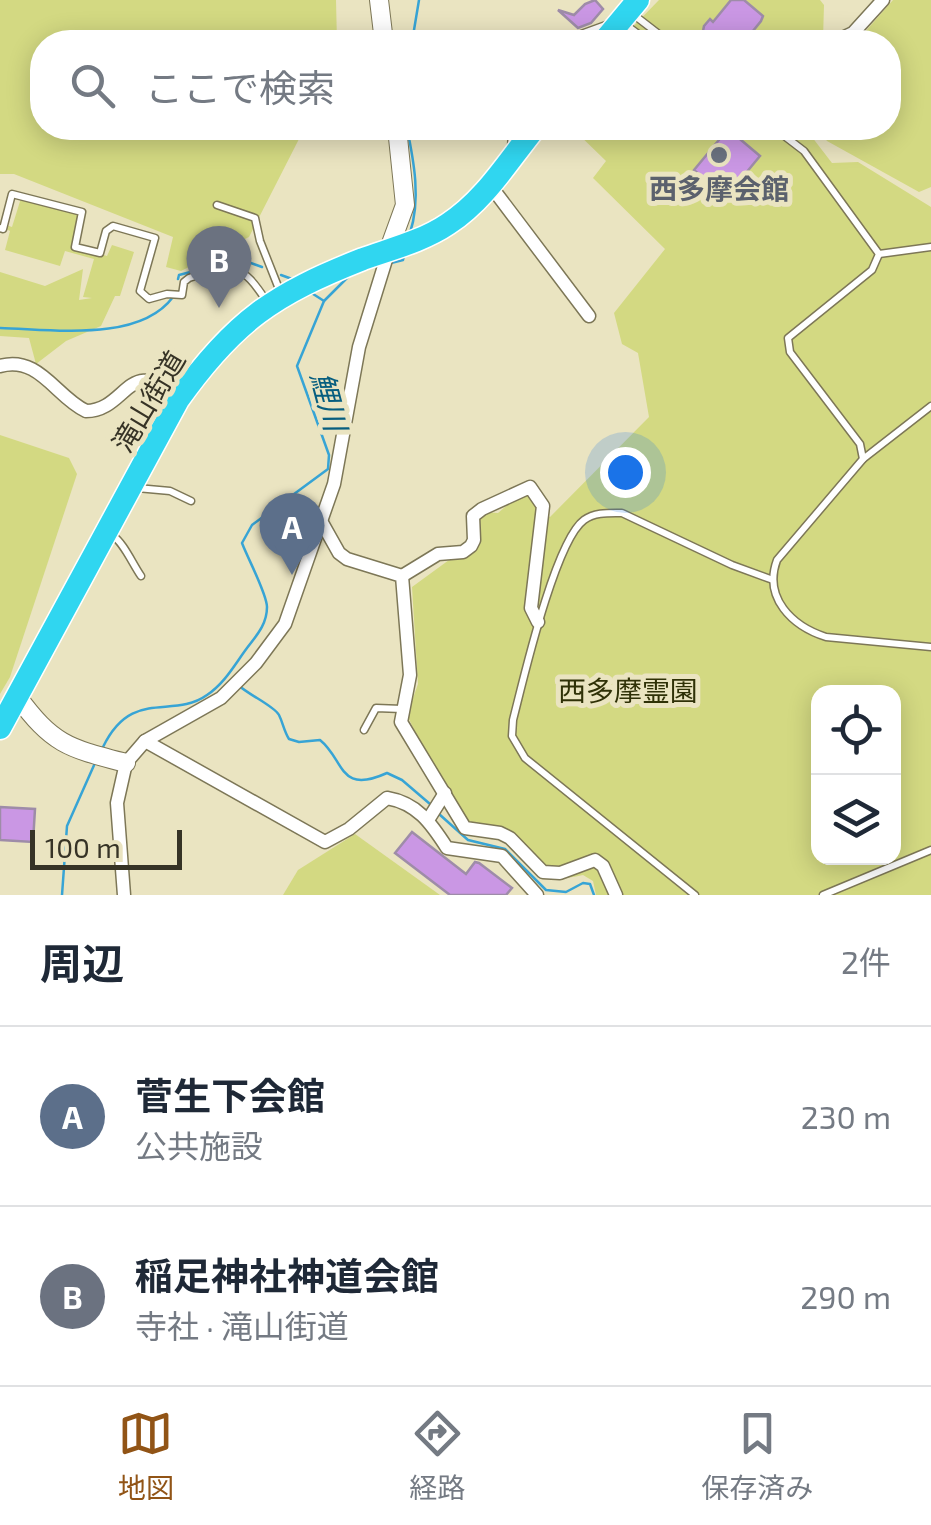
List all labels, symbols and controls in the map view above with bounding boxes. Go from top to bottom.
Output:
search box [30,30,901,140]
icon: search [65,58,120,113]
text: ここで検索 [145,64,335,110]
marker: 西多摩会館 [708,144,730,166]
place label: 西多摩会館 [649,171,789,205]
pin: B [186,226,252,308]
street label: 滝山街道 [105,344,191,458]
water label: 鯉川 [305,367,356,438]
your location [600,447,651,498]
pin: A [260,492,324,575]
park label: 西多摩霊園 [558,673,698,707]
map controls [811,685,901,865]
button: locate [811,685,901,775]
button: layers [811,775,901,865]
scale bar [30,825,182,870]
text: 100 m [45,830,121,864]
text: 周辺 [40,937,124,987]
text: 2件 [841,942,891,980]
text: 菅生下会館 [135,1072,325,1118]
text: A [62,1097,83,1135]
text: 230 m [801,1097,891,1135]
text: 公共施設 [135,1126,263,1164]
text: 稲足神社神道会館 [135,1252,439,1298]
text: B [62,1277,83,1315]
text: 290 m [800,1277,891,1315]
text: 寺社 · 滝山街道 [135,1306,349,1344]
tab: 地図 [118,1406,174,1506]
tab: 経路 [409,1406,465,1506]
tab: 保存済み [701,1406,813,1506]

